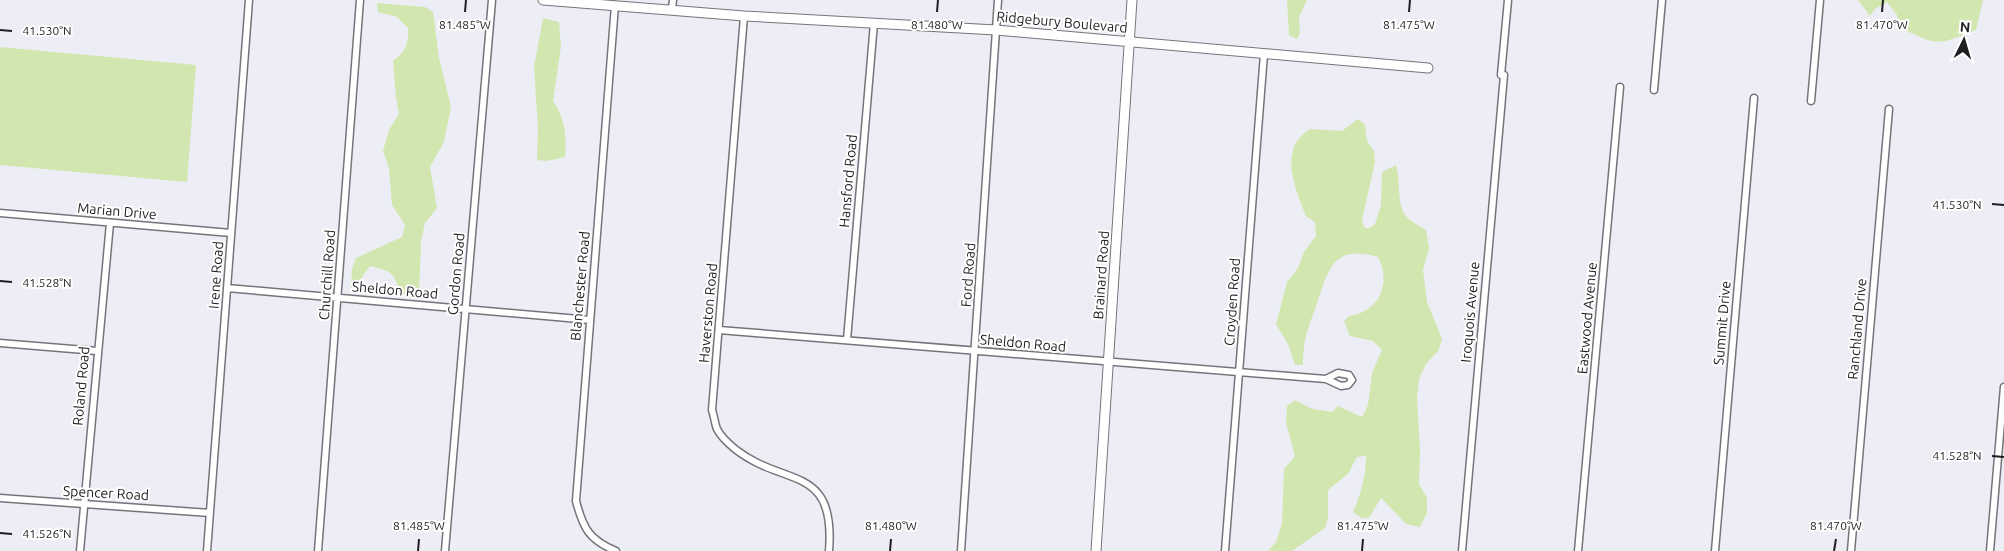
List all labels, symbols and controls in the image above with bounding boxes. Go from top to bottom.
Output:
street label: Ridgebury Boulevard [996,8,1128,36]
north arrow [1939,15,1989,65]
text: 81.485°W [439,18,491,31]
text: 81.480°W [911,18,963,31]
text: 81.475°W [1383,18,1435,31]
text: 81.470°W [1856,18,1908,31]
text: N [1959,19,1971,35]
text: 41.530°N [22,24,72,37]
street label: Hansford Road [836,134,860,228]
text: 41.530°N [1932,198,1982,211]
street label: Marian Drive [77,200,157,222]
street label: Churchill Road [316,229,338,321]
street label: Blanchester Road [567,230,593,342]
street label: Brainard Road [1090,230,1112,320]
street label: Gordon Road [444,232,468,316]
street label: Irene Road [206,241,226,309]
street label: Ford Road [958,242,978,308]
street label: Croyden Road [1221,257,1243,347]
street label: Iroquois Avenue [1458,261,1482,363]
street label: Eastwood Avenue [1574,261,1600,375]
street label: Haverston Road [696,262,720,364]
text: 41.528°N [22,276,72,289]
street label: Sheldon Road [351,278,439,302]
street label: Ranchland Drive [1845,278,1869,380]
street label: Summit Drive [1710,280,1734,366]
street label: Sheldon Road [979,331,1067,355]
street label: Roland Road [70,346,92,426]
text: 41.528°N [1932,449,1982,462]
street label: Spencer Road [63,483,149,503]
text: 81.485°W [393,519,445,532]
text: 81.480°W [865,519,917,532]
text: 81.475°W [1337,519,1389,532]
text: 81.470°W [1810,519,1862,532]
text: 41.526°N [22,527,72,540]

